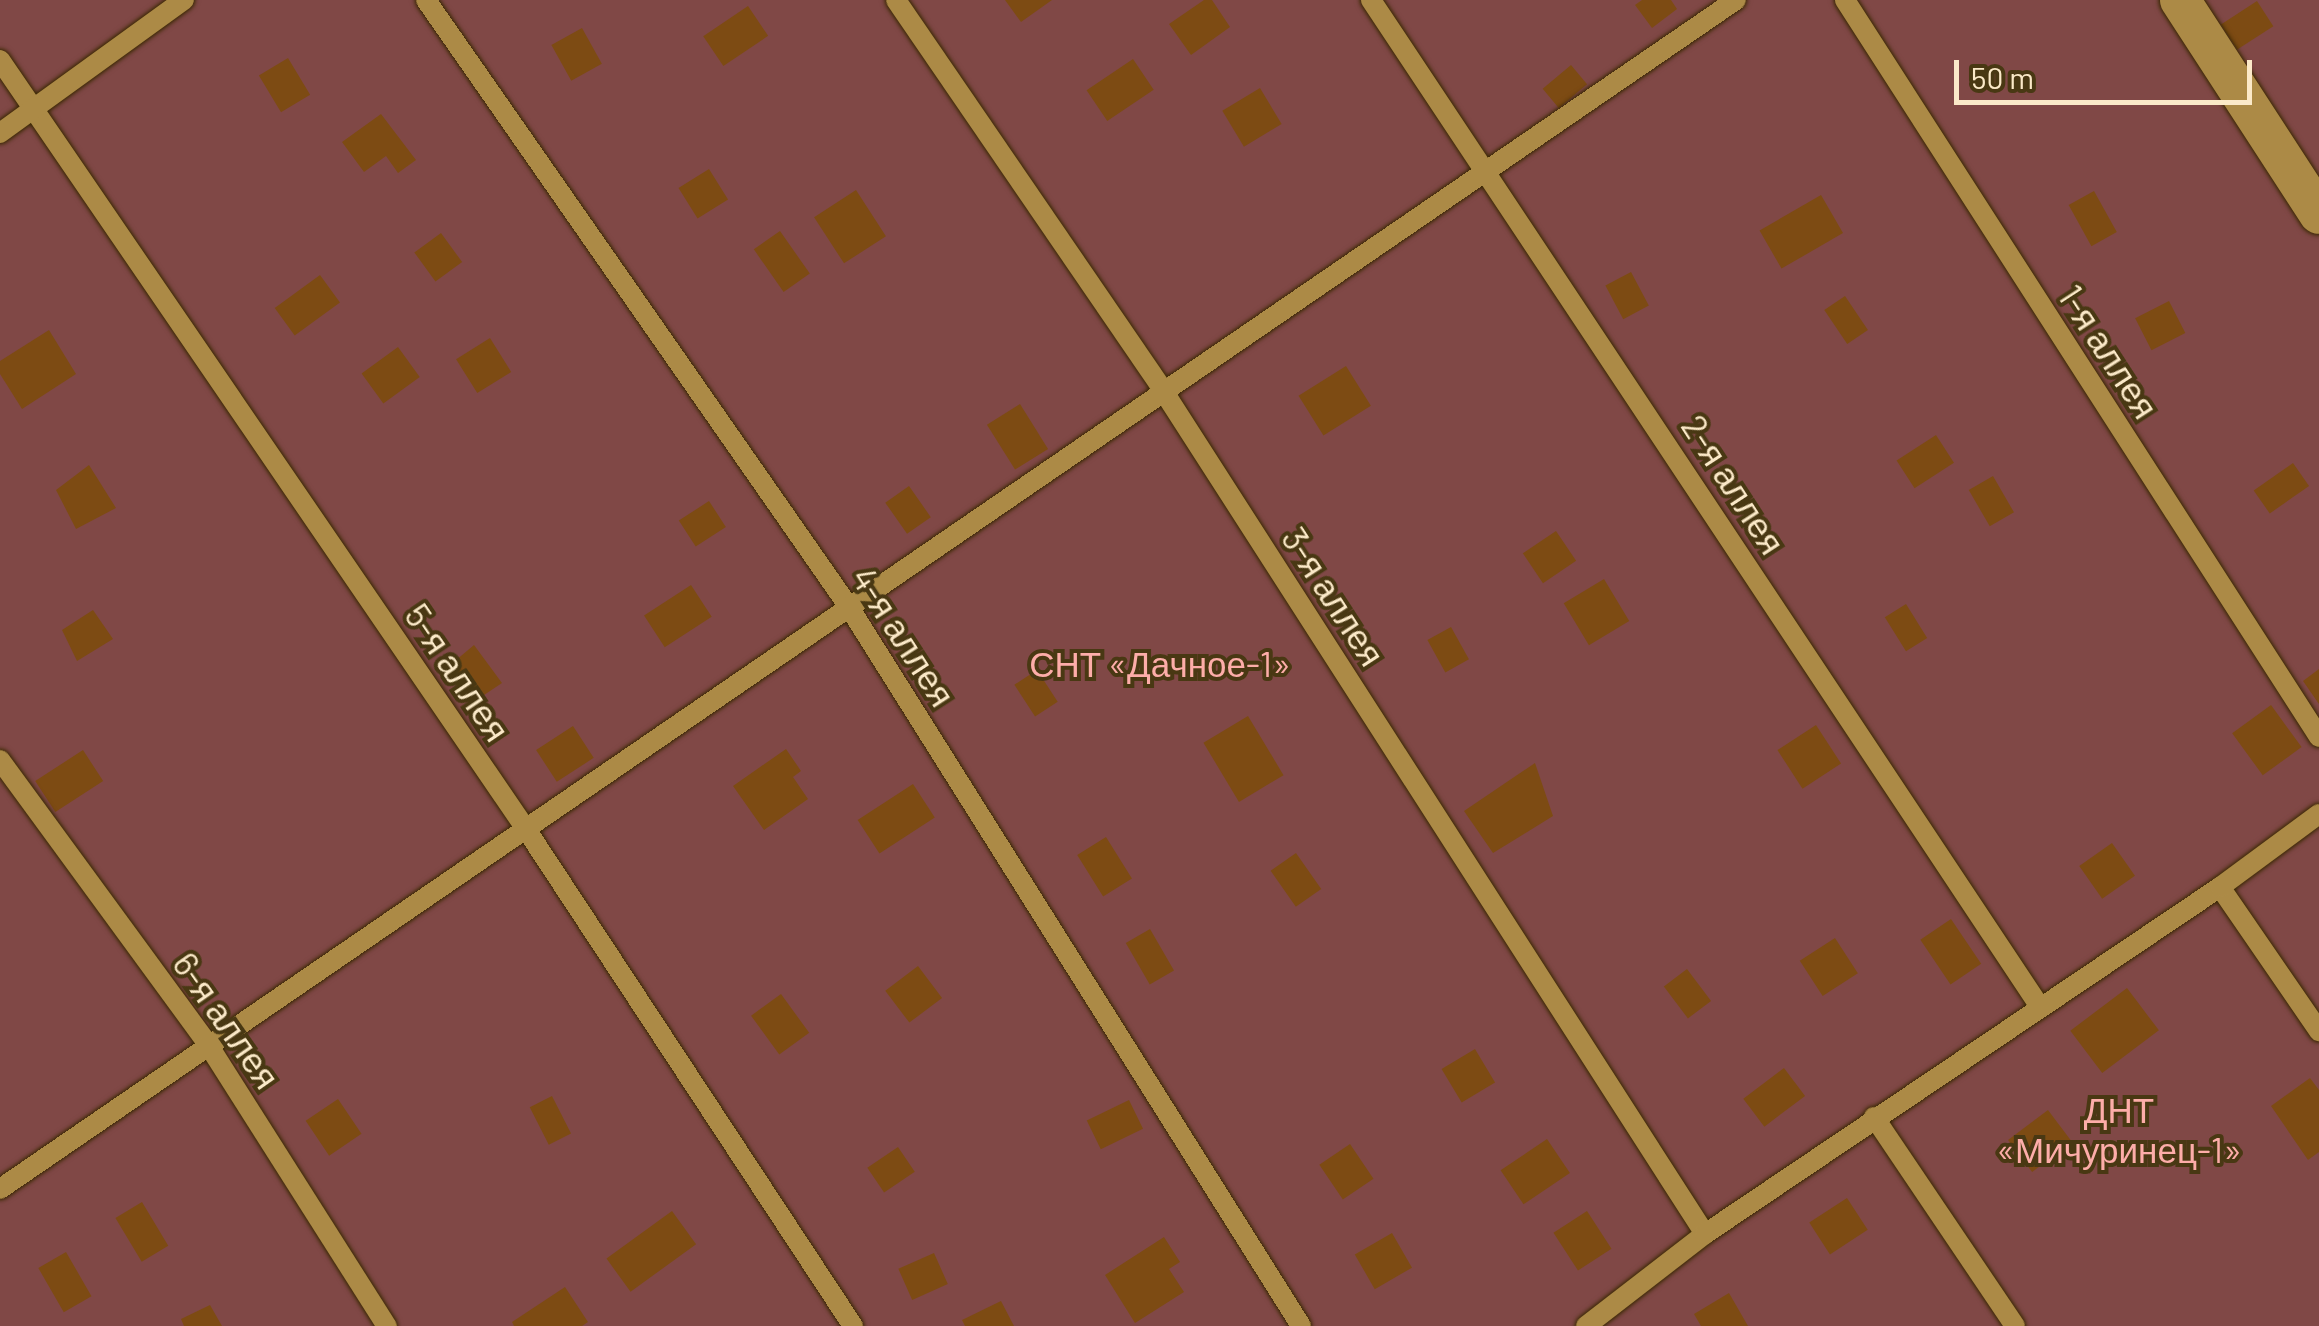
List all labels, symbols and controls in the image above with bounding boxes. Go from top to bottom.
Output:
scale bar [1959,40,2256,102]
text: 50 m [1971,59,2034,95]
street label: 1-я аллея [2050,276,2168,426]
street label: 2-я аллея [1674,407,1794,561]
street label: 3-я аллея [1274,519,1394,673]
street label: 4-я аллея [843,558,965,714]
street label: 5-я аллея [397,595,519,749]
park label: СНТ «Дачное-1» [1029,642,1291,684]
street label: 6-я аллея [165,944,289,1096]
park label: ДНТ «Мичуринец-1» [1996,1088,2242,1170]

